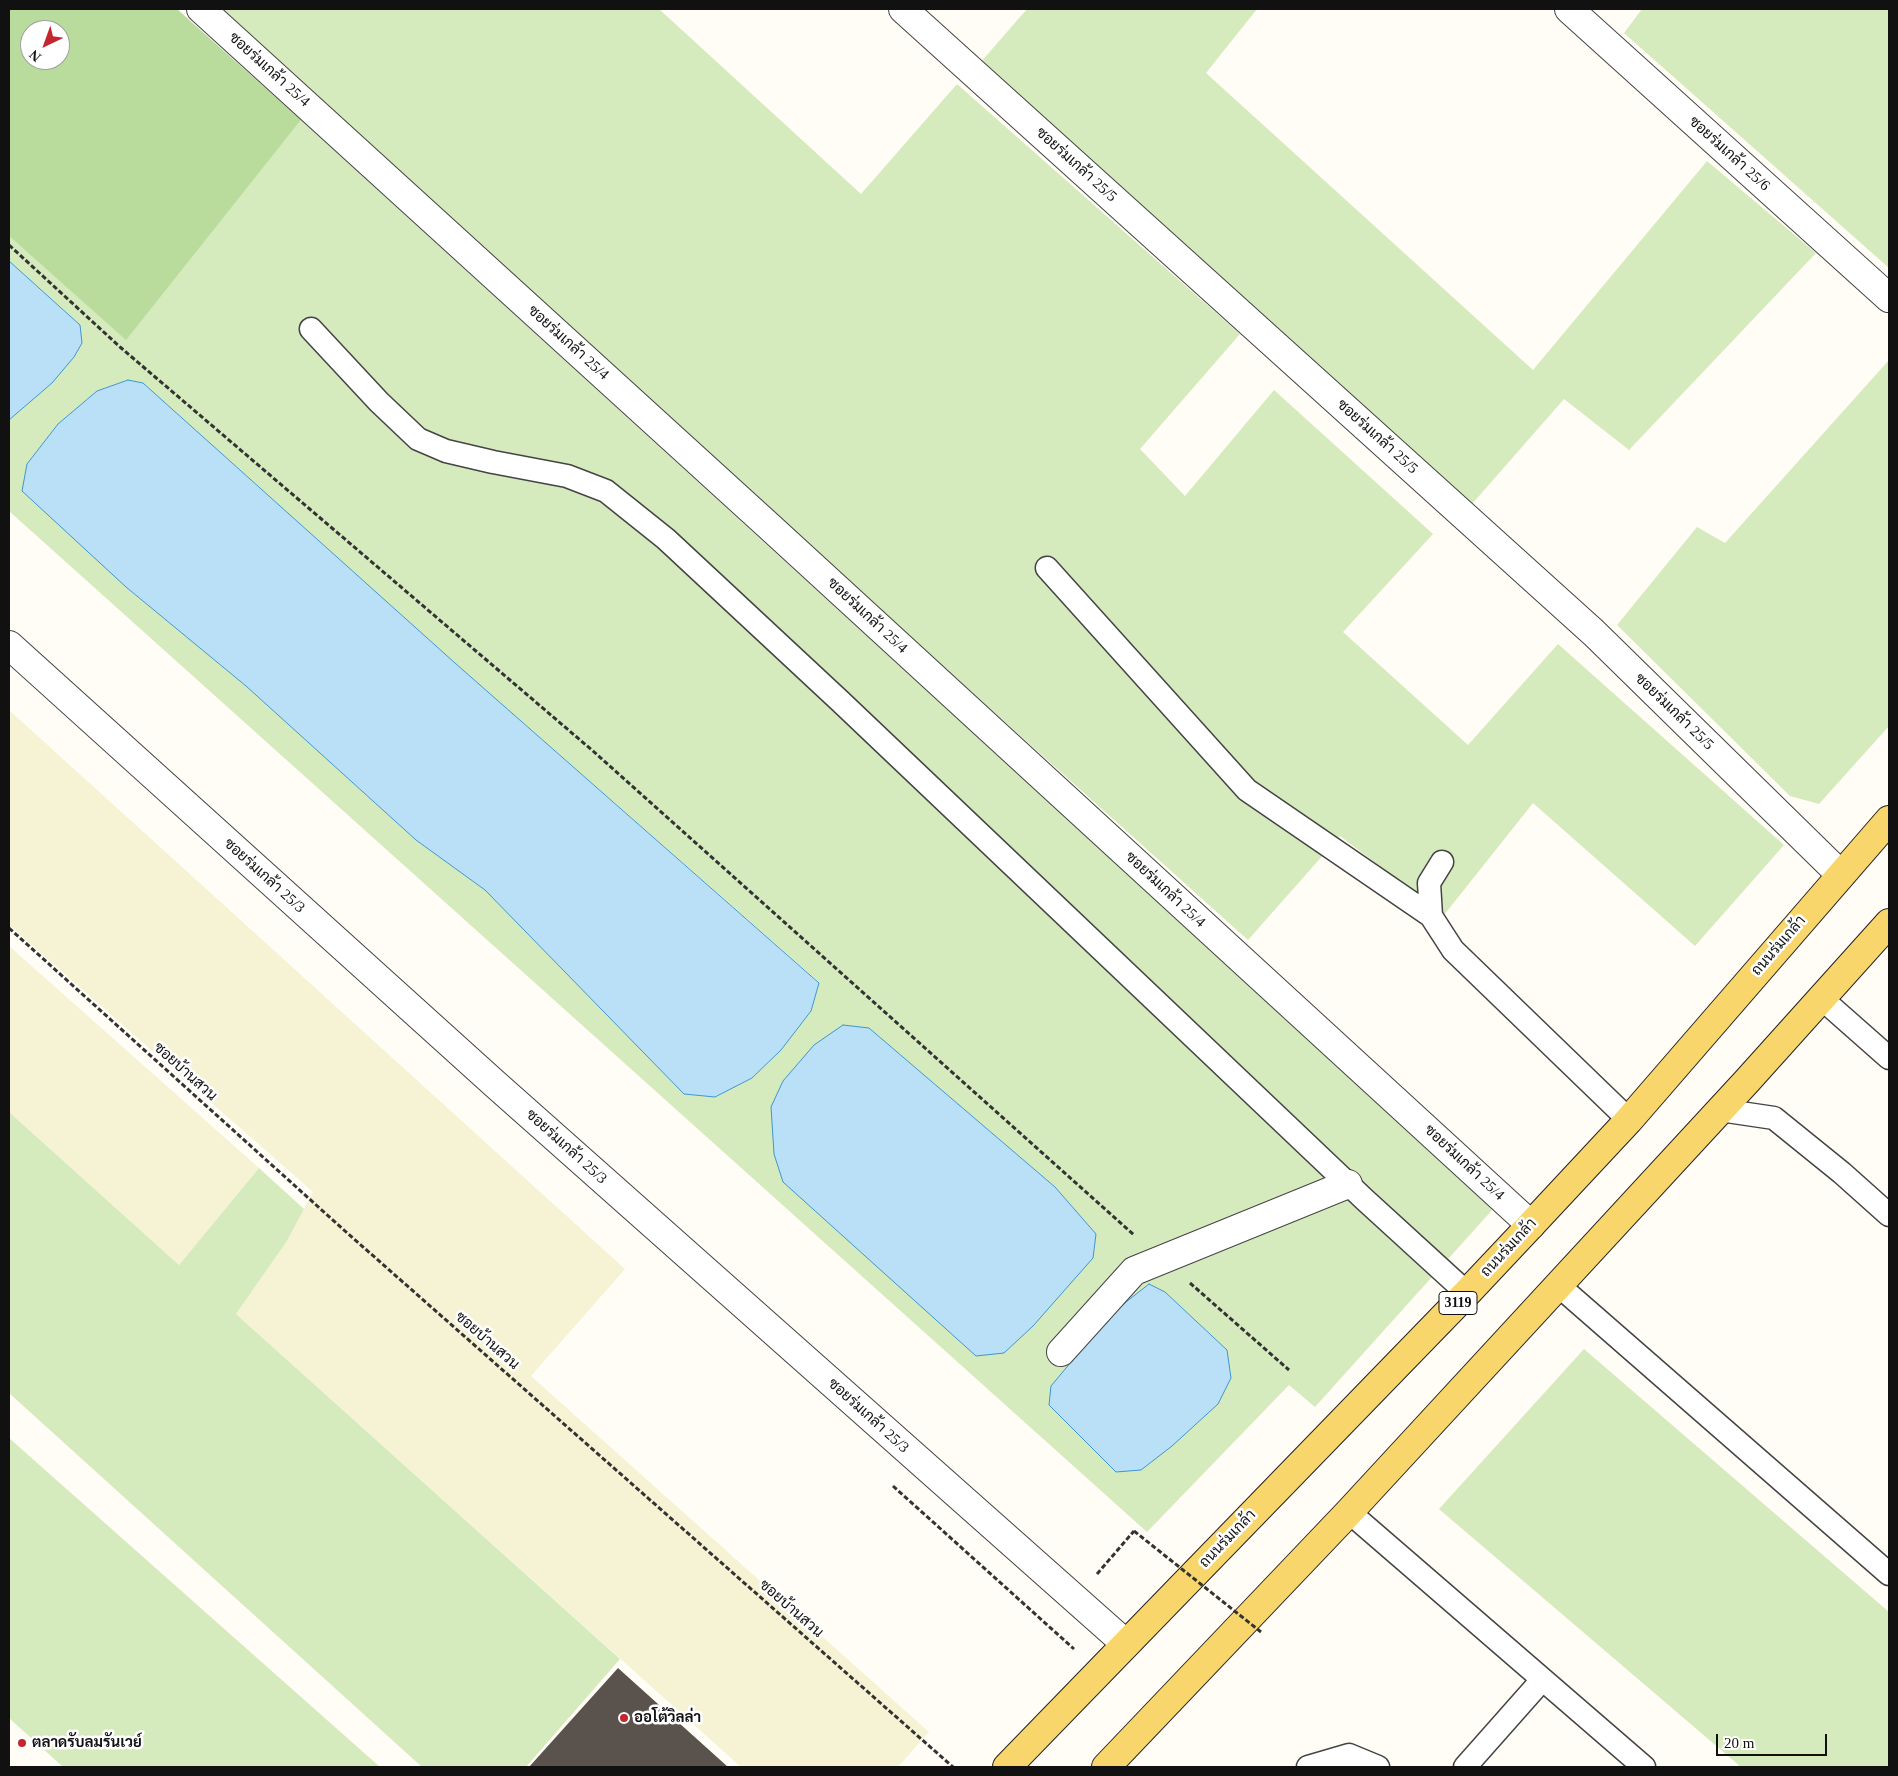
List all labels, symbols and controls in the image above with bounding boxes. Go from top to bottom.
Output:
north arrow [20,20,70,70]
street label: ซอยร่มเกล้า 25/4 [225,29,313,111]
text: N [27,47,44,65]
street label: ซอยร่มเกล้า 25/6 [1685,113,1773,195]
street label: ซอยร่มเกล้า 25/5 [1032,124,1120,206]
street label: ซอยร่มเกล้า 25/4 [524,302,612,384]
street label: ซอยร่มเกล้า 25/5 [1333,396,1421,478]
street label: ซอยร่มเกล้า 25/4 [823,574,911,658]
street label: ซอยร่มเกล้า 25/5 [1631,670,1717,754]
street label: ซอยร่มเกล้า 25/3 [220,835,308,917]
street label: ซอยร่มเกล้า 25/4 [1121,848,1209,932]
street label: ถนนร่มเกล้า [1748,912,1810,980]
street label: ซอยบ้านสวน [150,1039,220,1105]
street label: ซอยร่มเกล้า 25/3 [522,1106,610,1188]
street label: ซอยร่มเกล้า 25/4 [1420,1121,1508,1205]
street label: ถนนร่มเกล้า [1477,1215,1541,1281]
road number: 3119 [1439,1292,1477,1315]
street label: ซอยบ้านสวน [451,1308,523,1374]
street label: ซอยร่มเกล้า 25/3 [824,1375,912,1457]
street label: ถนนร่มเกล้า [1196,1506,1260,1572]
street label: ซอยบ้านสวน [755,1576,827,1642]
place label: ออโต้วิลล่า [634,1709,701,1727]
marker: ออโต้วิลล่า [618,1712,630,1724]
scale bar [1718,1724,1829,1756]
place label: ตลาดรับลมรันเวย์ [32,1734,142,1752]
text: 20 m [1724,1735,1754,1751]
marker: ตลาดรับลมรันเวย์ [16,1737,28,1749]

